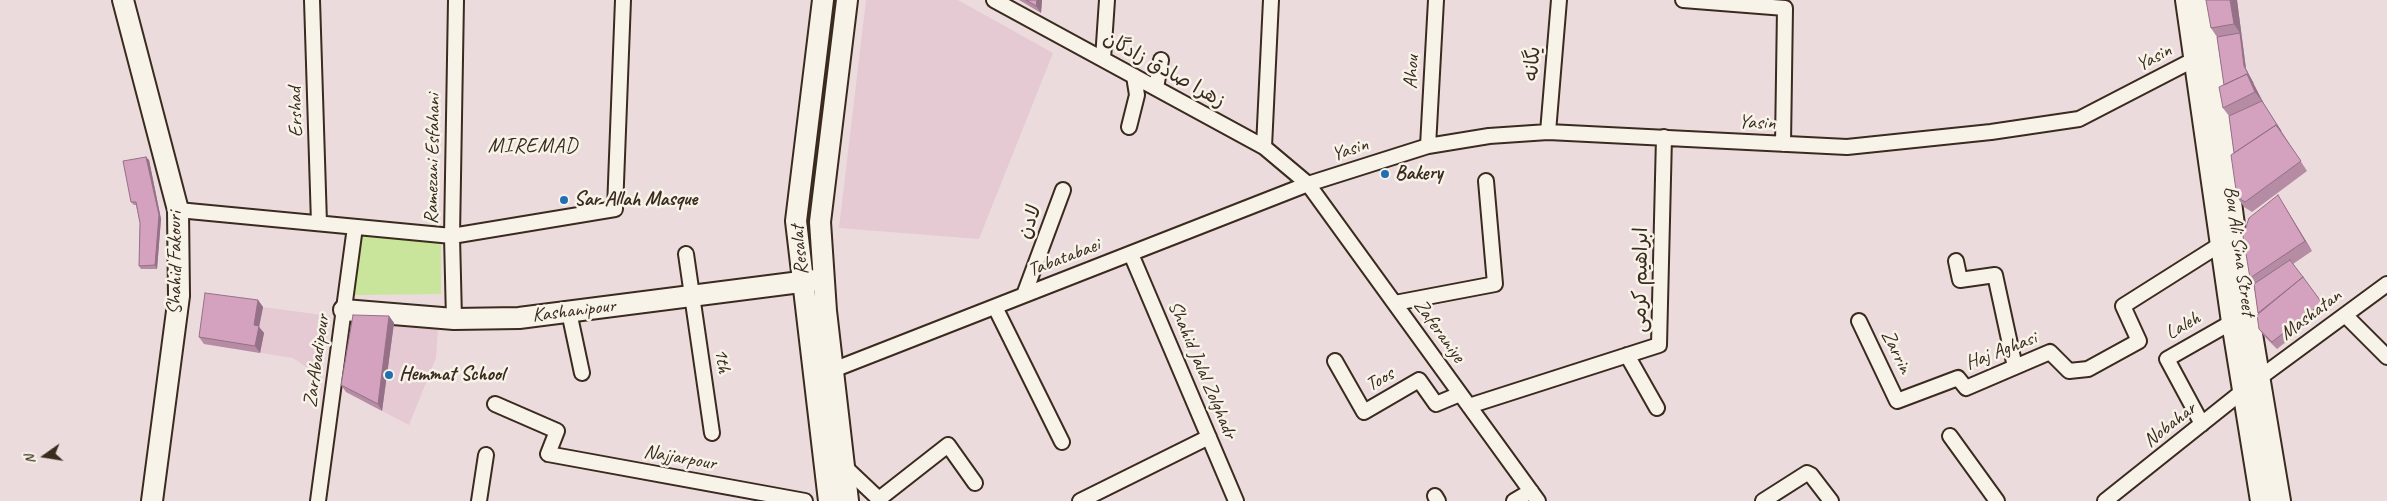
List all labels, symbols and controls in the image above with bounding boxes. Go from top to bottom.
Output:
street label: زهرا صادق زادگان [1099,26,1229,114]
street label: Yasin [2132,39,2176,77]
street label: یگانه [1520,45,1546,83]
street label: Ahou [1399,55,1425,89]
street label: Ershad [283,86,309,138]
street label: Ramezani Esfahani [420,93,446,225]
street label: Yasin [1738,110,1776,136]
district label: MIREMAD [488,133,578,159]
street label: Yasin [1329,133,1371,167]
place label: Bakery [1395,162,1443,186]
marker: Bakery [1379,168,1391,180]
street label: Bou Ali Sina Street [2218,184,2260,318]
place label: Sar Allah Masque [574,188,697,212]
marker: Sar Allah Masque [558,194,570,206]
street label: لادن [1013,202,1047,242]
street label: Shahid Fakouri [164,211,188,315]
street label: Resalat [786,224,814,276]
street label: ابراهیم کرمی [1628,227,1654,333]
street label: Tabatabaei [1025,233,1103,283]
street label: Mashatan [2275,284,2347,346]
street label: Kashanipour [531,294,617,328]
street label: Zaferaniye [1408,295,1470,367]
street label: Shahid Jalal Zolghadr [1162,297,1242,443]
street label: Laleh [2161,307,2205,345]
street label: ZarAbadipour [299,313,335,409]
street label: Zarrin [1875,326,1917,378]
street label: Haj Aghasi [1962,326,2040,376]
street label: 1th [708,347,736,375]
place label: Hemmat School [399,363,505,387]
street label: Toos [1362,363,1398,397]
marker: Hemmat School [383,369,395,381]
street label: Nobahar [2139,397,2201,453]
north arrow [20,431,70,481]
street label: Najjarpour [642,440,718,476]
text: N [21,453,39,466]

